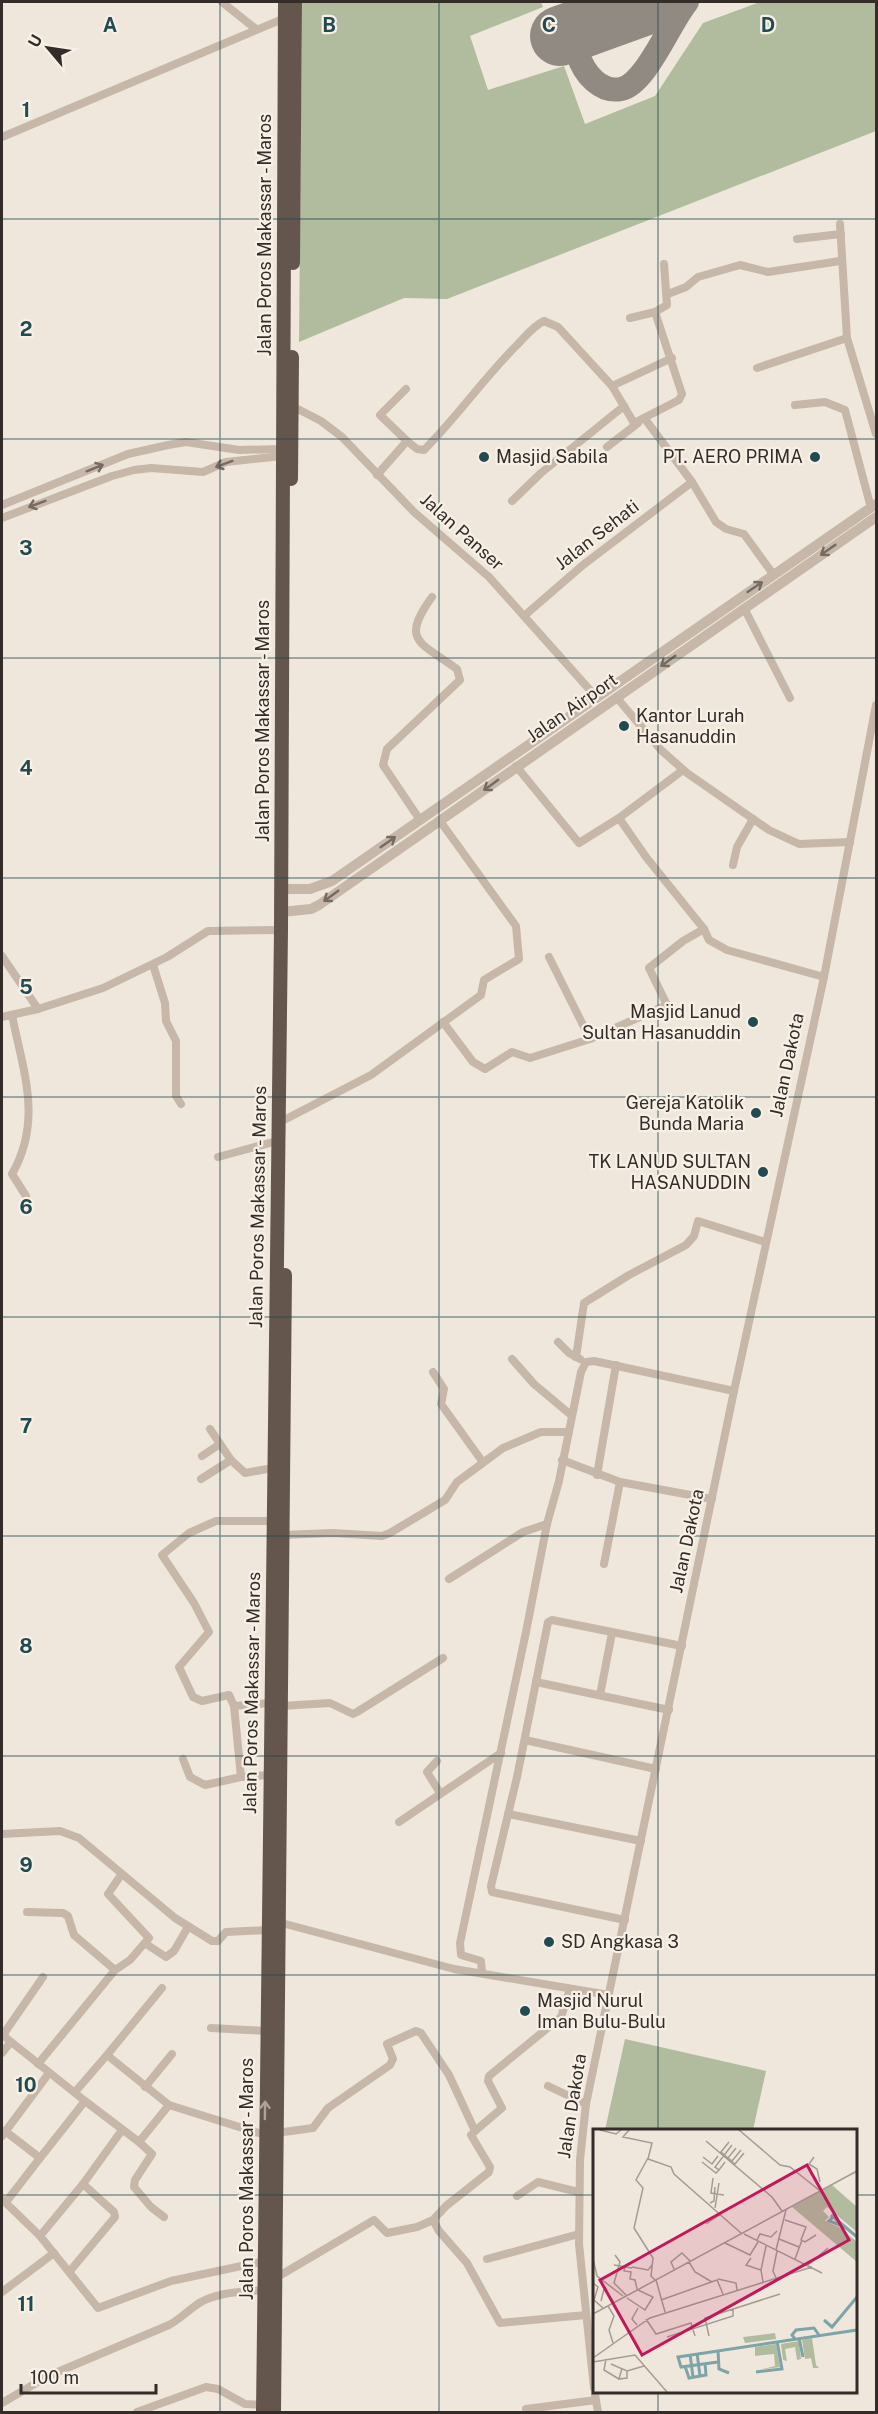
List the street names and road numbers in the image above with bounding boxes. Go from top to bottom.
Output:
street label: Jalan Poros Makassar - Maros [254,114,275,356]
street label: Jalan Panser [416,489,508,575]
street label: Jalan Sehati [551,495,643,574]
street label: Jalan Poros Makassar - Maros [252,600,273,842]
street label: Jalan Airport [522,669,621,747]
street label: Jalan Dakota [765,1011,808,1119]
street label: Jalan Poros Makassar - Maros [245,1086,270,1328]
street label: Jalan Dakota [665,1487,708,1595]
street label: Jalan Poros Makassar - Maros [239,1572,264,1814]
street label: Jalan Dakota [553,2052,590,2160]
street label: Jalan Poros Makassar - Maros [236,2058,257,2300]

